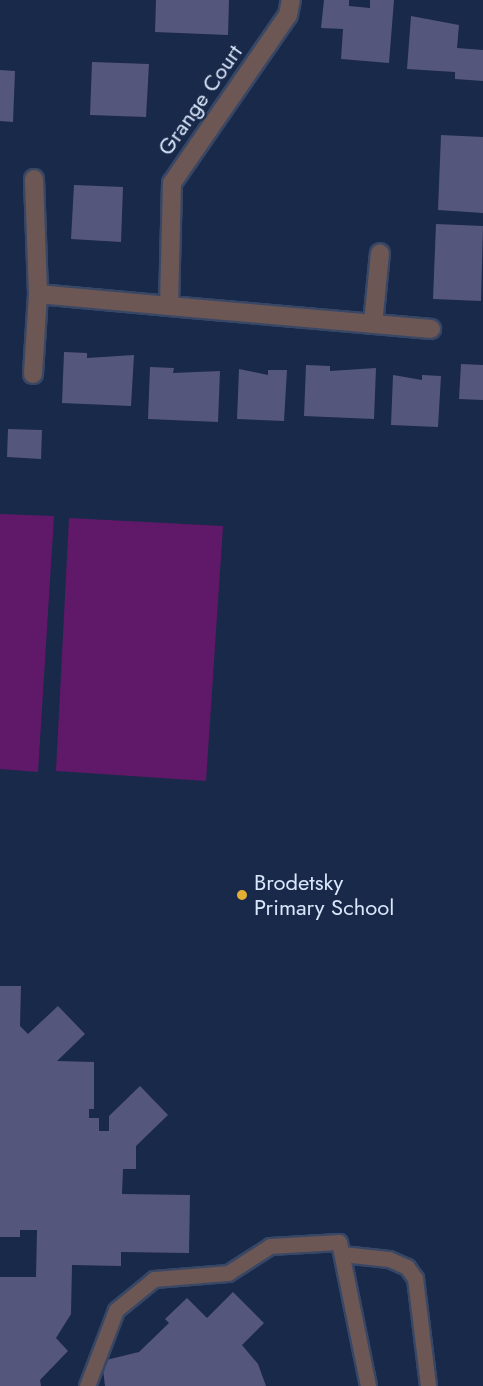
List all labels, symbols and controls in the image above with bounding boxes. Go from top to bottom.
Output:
street label: Grange Court [152,40,248,160]
place label: Brodetsky Primary School [254,869,394,920]
marker: Brodetsky Primary School [235,888,249,902]

